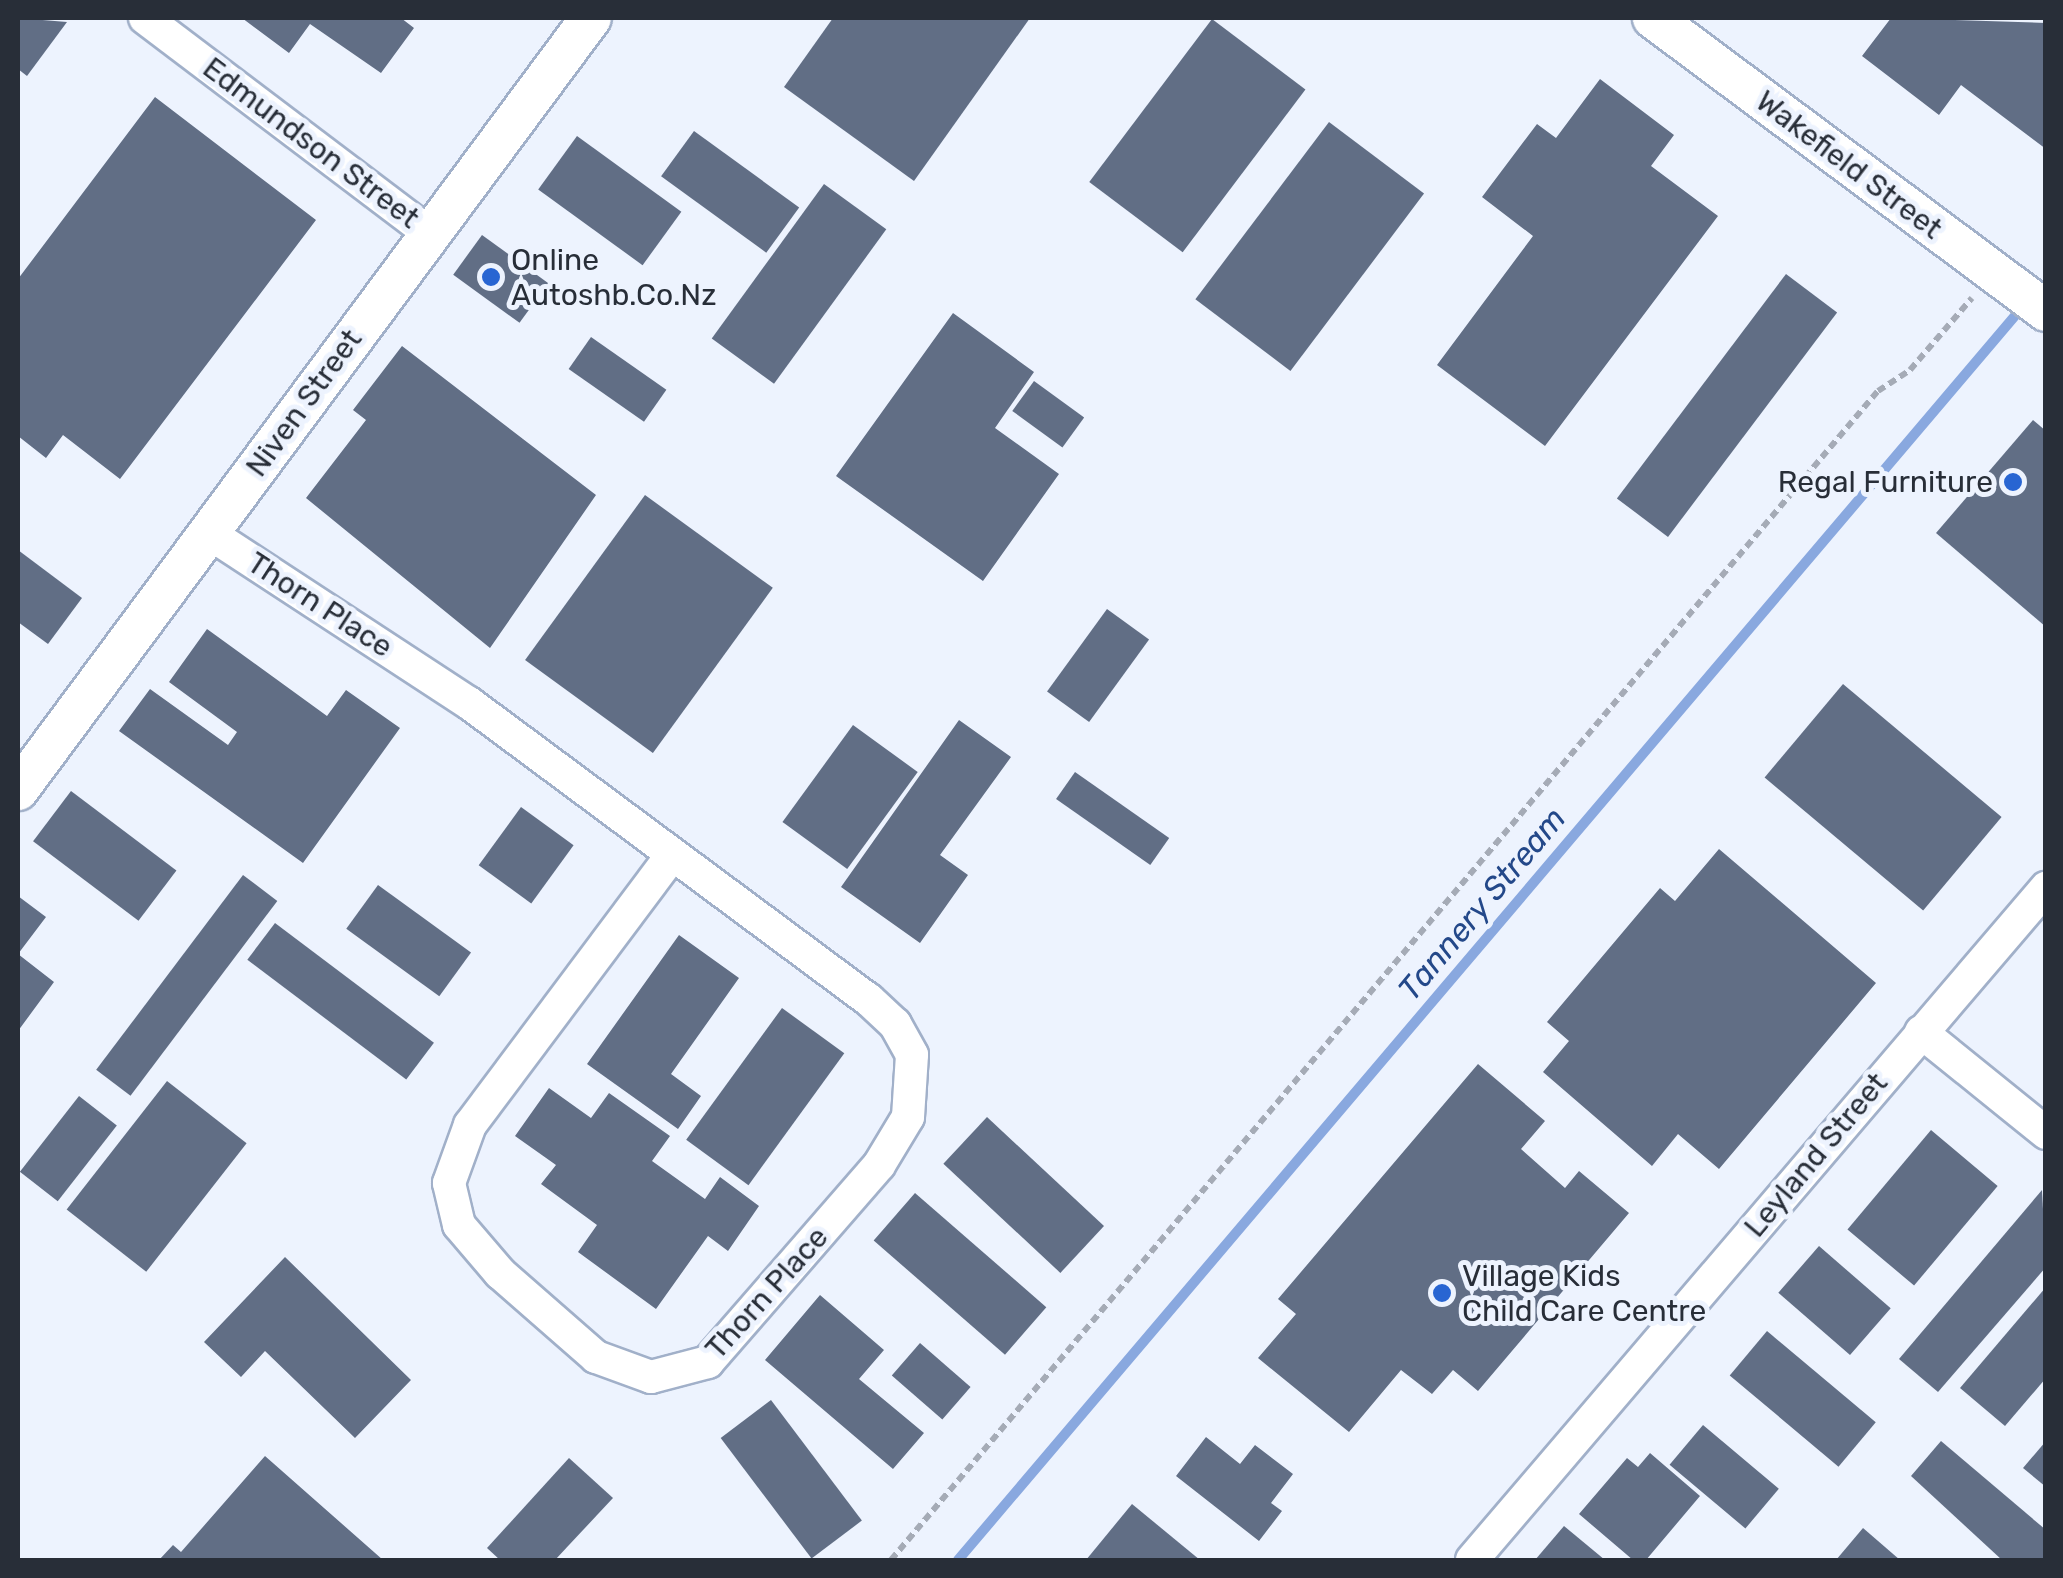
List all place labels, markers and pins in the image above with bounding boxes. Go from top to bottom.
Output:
place label: Online Autoshb.Co.Nz [511,242,716,312]
marker: Online Autoshb.Co.Nz [480,266,502,288]
place label: Regal Furniture [1778,464,1993,500]
marker: Regal Furniture [2002,471,2024,493]
place label: Village Kids Child Care Centre [1462,1258,1706,1328]
marker: Village Kids Child Care Centre [1431,1282,1453,1304]

